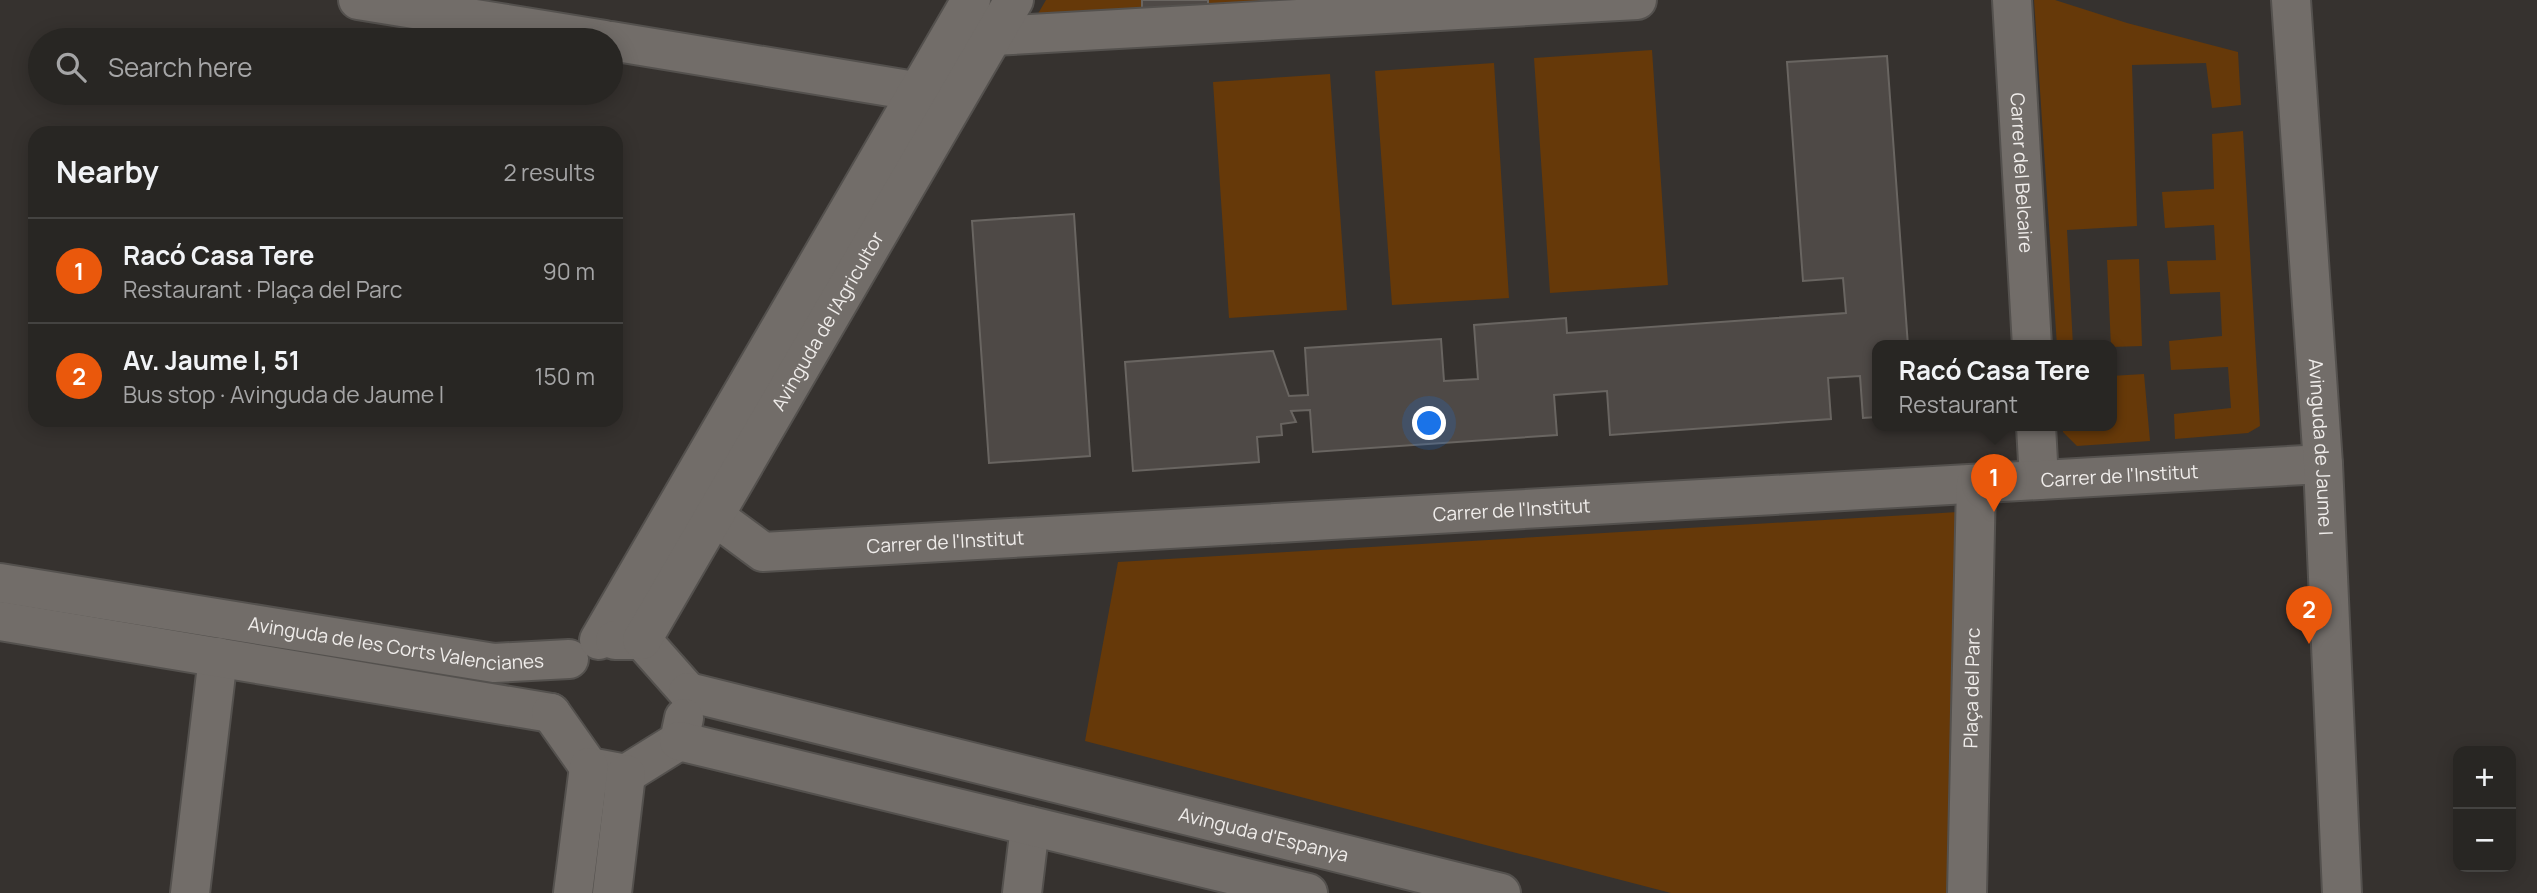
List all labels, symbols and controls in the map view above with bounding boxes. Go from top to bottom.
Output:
search box [28,28,623,105]
icon: search [52,48,90,86]
text: Search here [108,49,253,85]
street label: Carrer del Belcaire [2004,92,2040,254]
text: Nearby [56,151,159,192]
text: 2 results [503,156,595,188]
street label: Avinguda de l'Agricultor [765,227,890,415]
text: Racó Casa Tere [123,237,315,273]
text: 1 [74,255,84,287]
text: 90 m [543,255,595,287]
text: Restaurant · Plaça del Parc [123,273,403,305]
popup [1872,340,2117,431]
text: Av. Jaume I, 51 [123,342,300,378]
text: Racó Casa Tere [1899,352,2090,388]
street label: Avinguda de Jaume I [2303,358,2339,536]
text: 2 [72,360,86,392]
text: 150 m [535,360,595,392]
text: Bus stop · Avinguda de Jaume I [123,378,444,410]
text: Restaurant [1899,388,2018,420]
your location [1412,406,1446,440]
pin: 1 [1971,454,2017,512]
street label: Carrer de l'Institut [2040,458,2199,493]
street label: Carrer de l'Institut [1432,492,1591,527]
street label: Carrer de l'Institut [866,524,1025,559]
pin: 2 [2286,586,2332,644]
street label: Avinguda de les Corts Valencianes [246,610,545,676]
street label: Plaça del Parc [1957,627,1986,749]
map controls [2453,746,2516,872]
button: + [2453,746,2516,809]
street label: Avinguda d'Espanya [1176,801,1351,868]
button: − [2453,809,2516,872]

